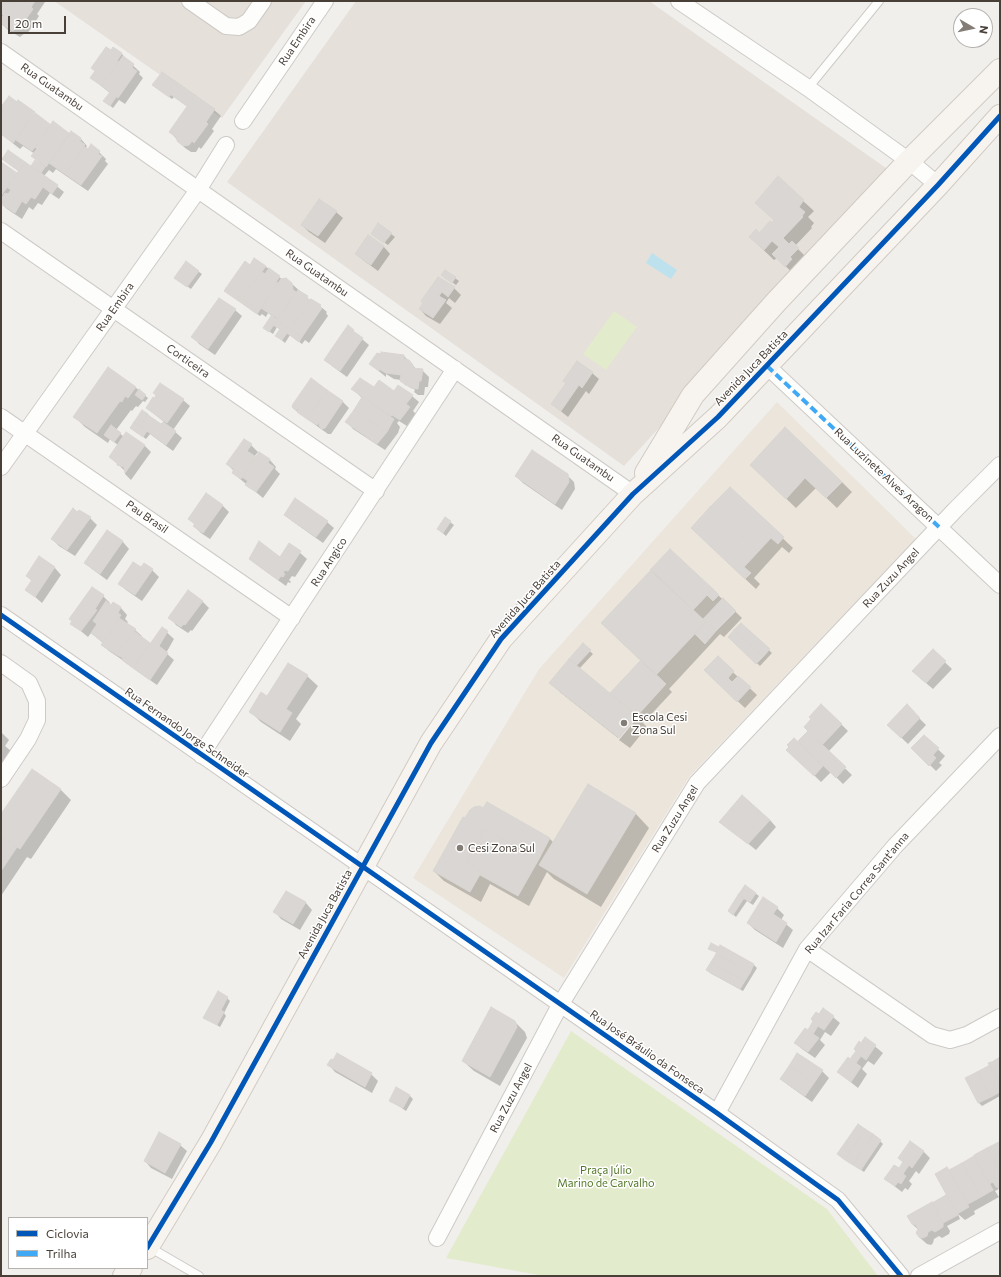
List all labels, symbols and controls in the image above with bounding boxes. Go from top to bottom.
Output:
scale bar [10,8,68,34]
north arrow [953,8,993,48]
street label: Rua Embira [276,14,318,68]
text: 20 m [15,16,42,30]
text: N [977,25,991,35]
street label: Rua Guatambu [18,60,86,114]
street label: Rua Guatambu [283,246,351,300]
street label: Rua Embira [93,280,137,334]
street label: Avenida Juca Batista [712,328,790,408]
street label: Corticeira [164,341,212,381]
street label: Rua Luzinete Alves Aragon [831,425,937,525]
street label: Rua Guatambu [549,431,617,485]
street label: Pau Brasil [123,498,171,536]
street label: Rua Angico [308,535,350,589]
street label: Rua Zuzu Angel [860,545,922,611]
street label: Avenida Juca Batista [487,557,563,641]
street label: Rua Fernando Jorge Schneider [122,685,252,781]
place label: Escola Cesi Zona Sul [632,710,687,736]
marker: Escola Cesi Zona Sul [619,718,629,728]
street label: Rua Zuzu Angel [649,783,701,855]
street label: Rua Izar Faria Correa Sant'anna [802,829,912,957]
place label: Cesi Zona Sul [468,841,535,855]
marker: Cesi Zona Sul [455,843,465,853]
street label: Avenida Juca Batista [295,867,355,961]
street label: Rua José Bráulio da Fonseca [587,1007,707,1097]
street label: Rua Zuzu Angel [487,1061,535,1135]
park label: Praça Júlio Marino de Carvalho [557,1163,655,1189]
legend [8,1217,148,1269]
text: Ciclovia [46,1226,89,1240]
text: Trilha [46,1246,77,1260]

